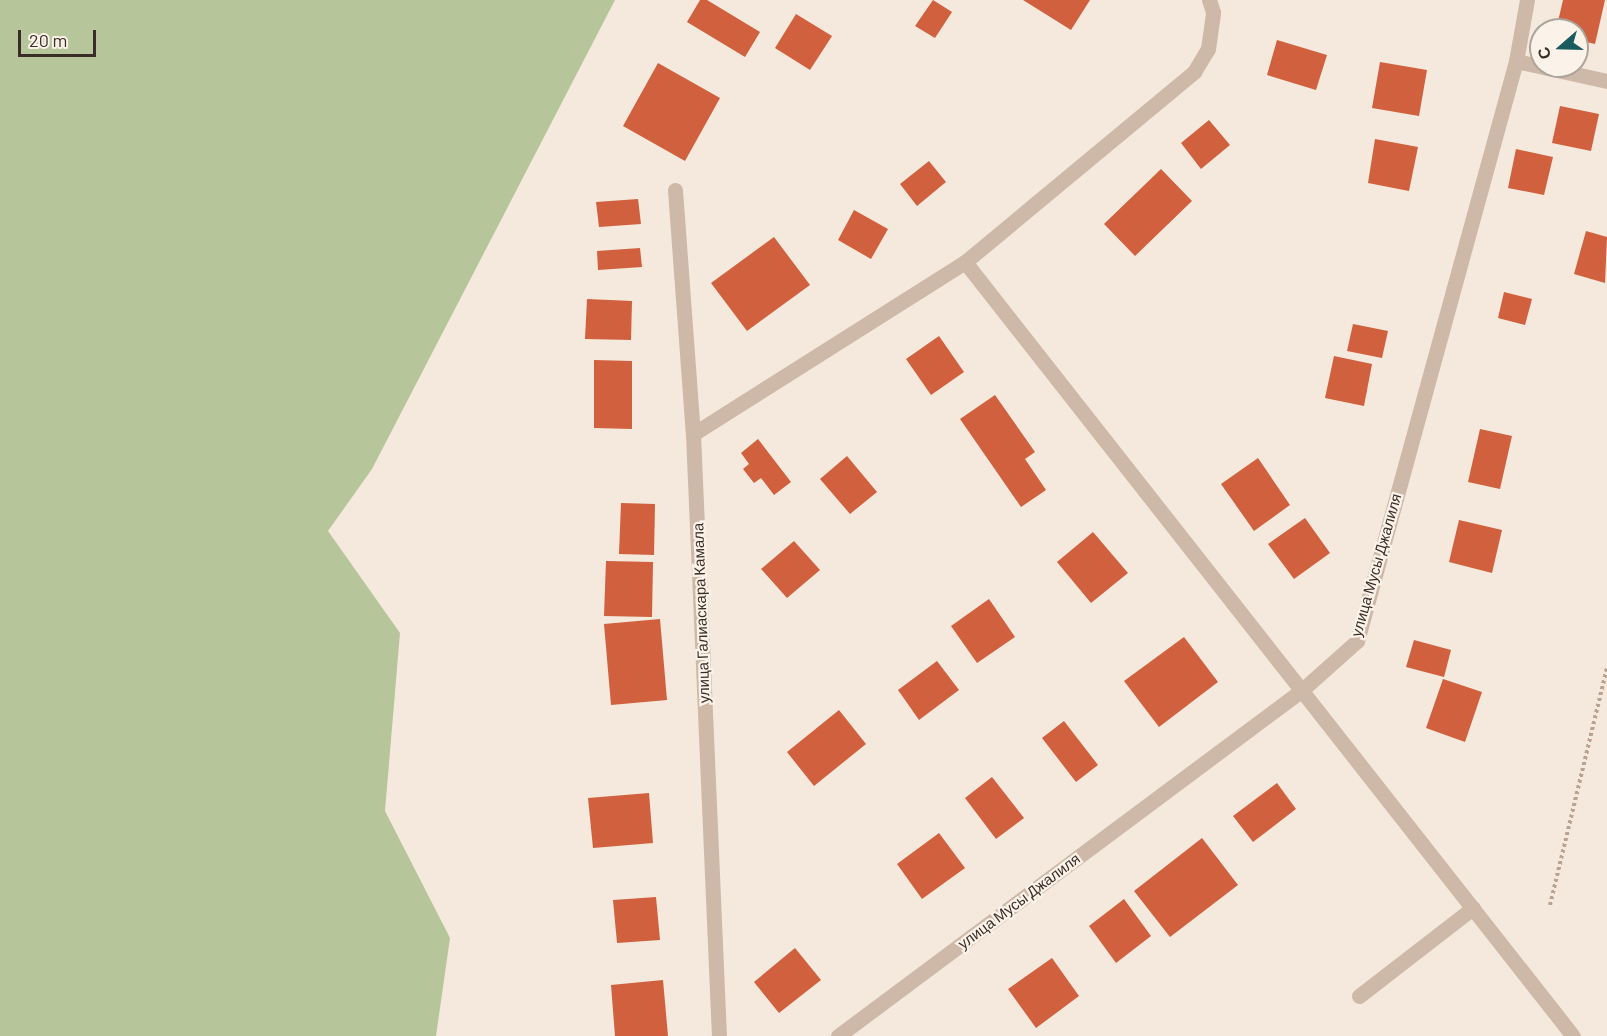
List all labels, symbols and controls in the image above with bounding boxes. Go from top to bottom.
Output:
scale bar [21,18,99,56]
north arrow [1529,18,1589,78]
text: 20 m [29,29,67,51]
text: С [1533,45,1554,62]
street label: улица Мусы Джалиля [1347,491,1405,639]
street label: улица Галиаскара Камала [689,522,713,704]
street label: улица Мусы Джалиля [954,849,1084,953]

